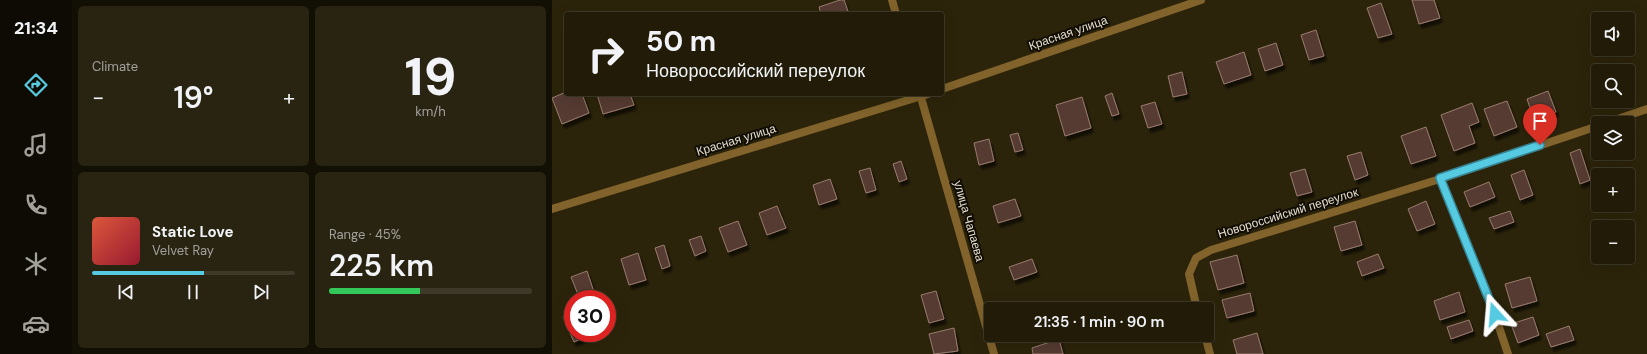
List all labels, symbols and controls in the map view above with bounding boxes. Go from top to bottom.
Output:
street label: Красная улица [1026,12,1110,54]
map controls [1591,12,1635,264]
button: sound [1591,12,1635,56]
text: 21:34 [14,16,58,40]
text: 50 m [646,23,716,60]
icon: right [580,28,632,80]
text: 19 [405,43,456,111]
text: Climate [92,58,138,75]
text: Новороссийский переулок [646,59,865,83]
button: search [1591,64,1635,108]
icon: directions [22,71,50,99]
text: 19° [173,78,214,117]
text: − [92,83,104,112]
text: + [283,83,295,112]
text: km/h [415,103,446,120]
pin [1523,104,1557,145]
icon: arrive [1529,110,1551,132]
button: layers [1591,116,1635,160]
street label: Красная улица [694,120,778,160]
icon: music [22,131,50,159]
button: + [1591,168,1635,212]
street label: улица Чапаева [950,179,988,264]
street label: Новороссийский переулок [1216,184,1361,242]
icon: phone [22,191,50,219]
button: − [1591,220,1635,264]
text: Static Love [152,222,233,242]
text: Range · 45% [329,226,401,243]
text: Velvet Ray [152,242,214,259]
text: 225 km [329,246,434,285]
icon: climate [22,250,50,278]
icon: previous [115,281,137,303]
icon: pause [182,281,204,303]
icon: next [250,281,272,303]
speed limit sign: 30 [564,290,616,342]
position arrow [1474,293,1516,335]
icon: car [22,310,50,338]
text: 21:35 · 1 min · 90 m [1034,312,1164,332]

